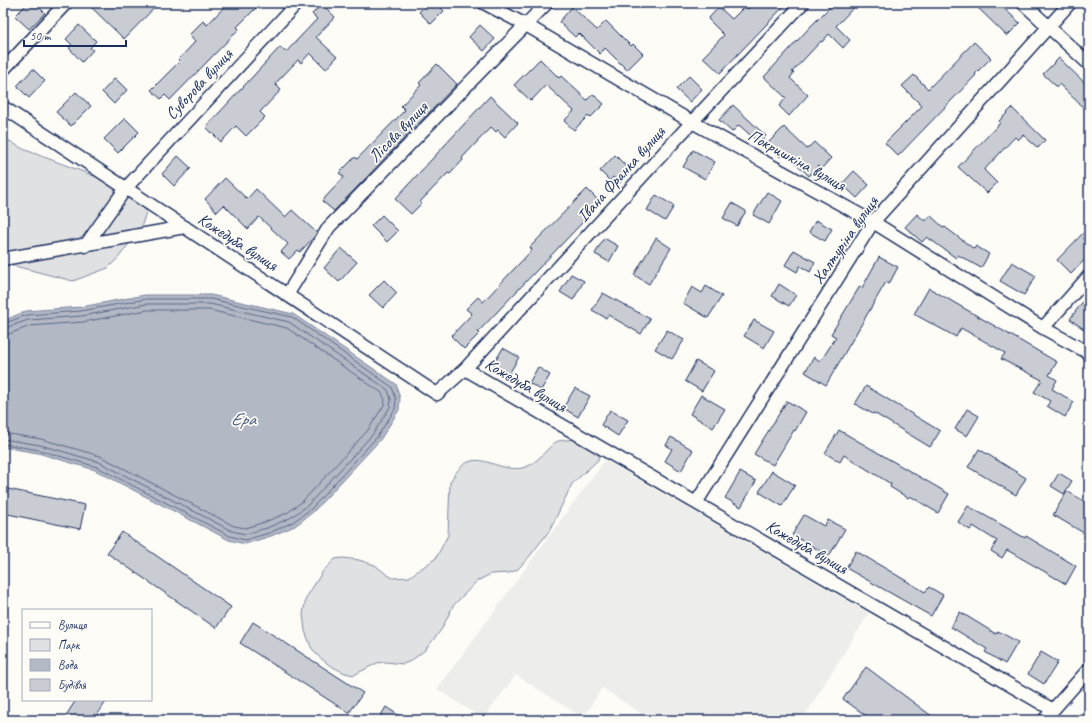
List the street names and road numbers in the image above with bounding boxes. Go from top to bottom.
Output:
street label: Суворова вулиця [161,44,238,124]
street label: Лісова вулиця [364,96,433,167]
street label: Івана Франка вулиця [572,121,670,226]
street label: Покришкіна вулиця [744,124,850,196]
street label: Халтуріна вулиця [807,191,883,288]
street label: Кожедуба вулиця [194,208,283,276]
street label: Кожедуба вулиця [481,353,571,417]
street label: Кожедуба вулиця [762,515,852,579]

